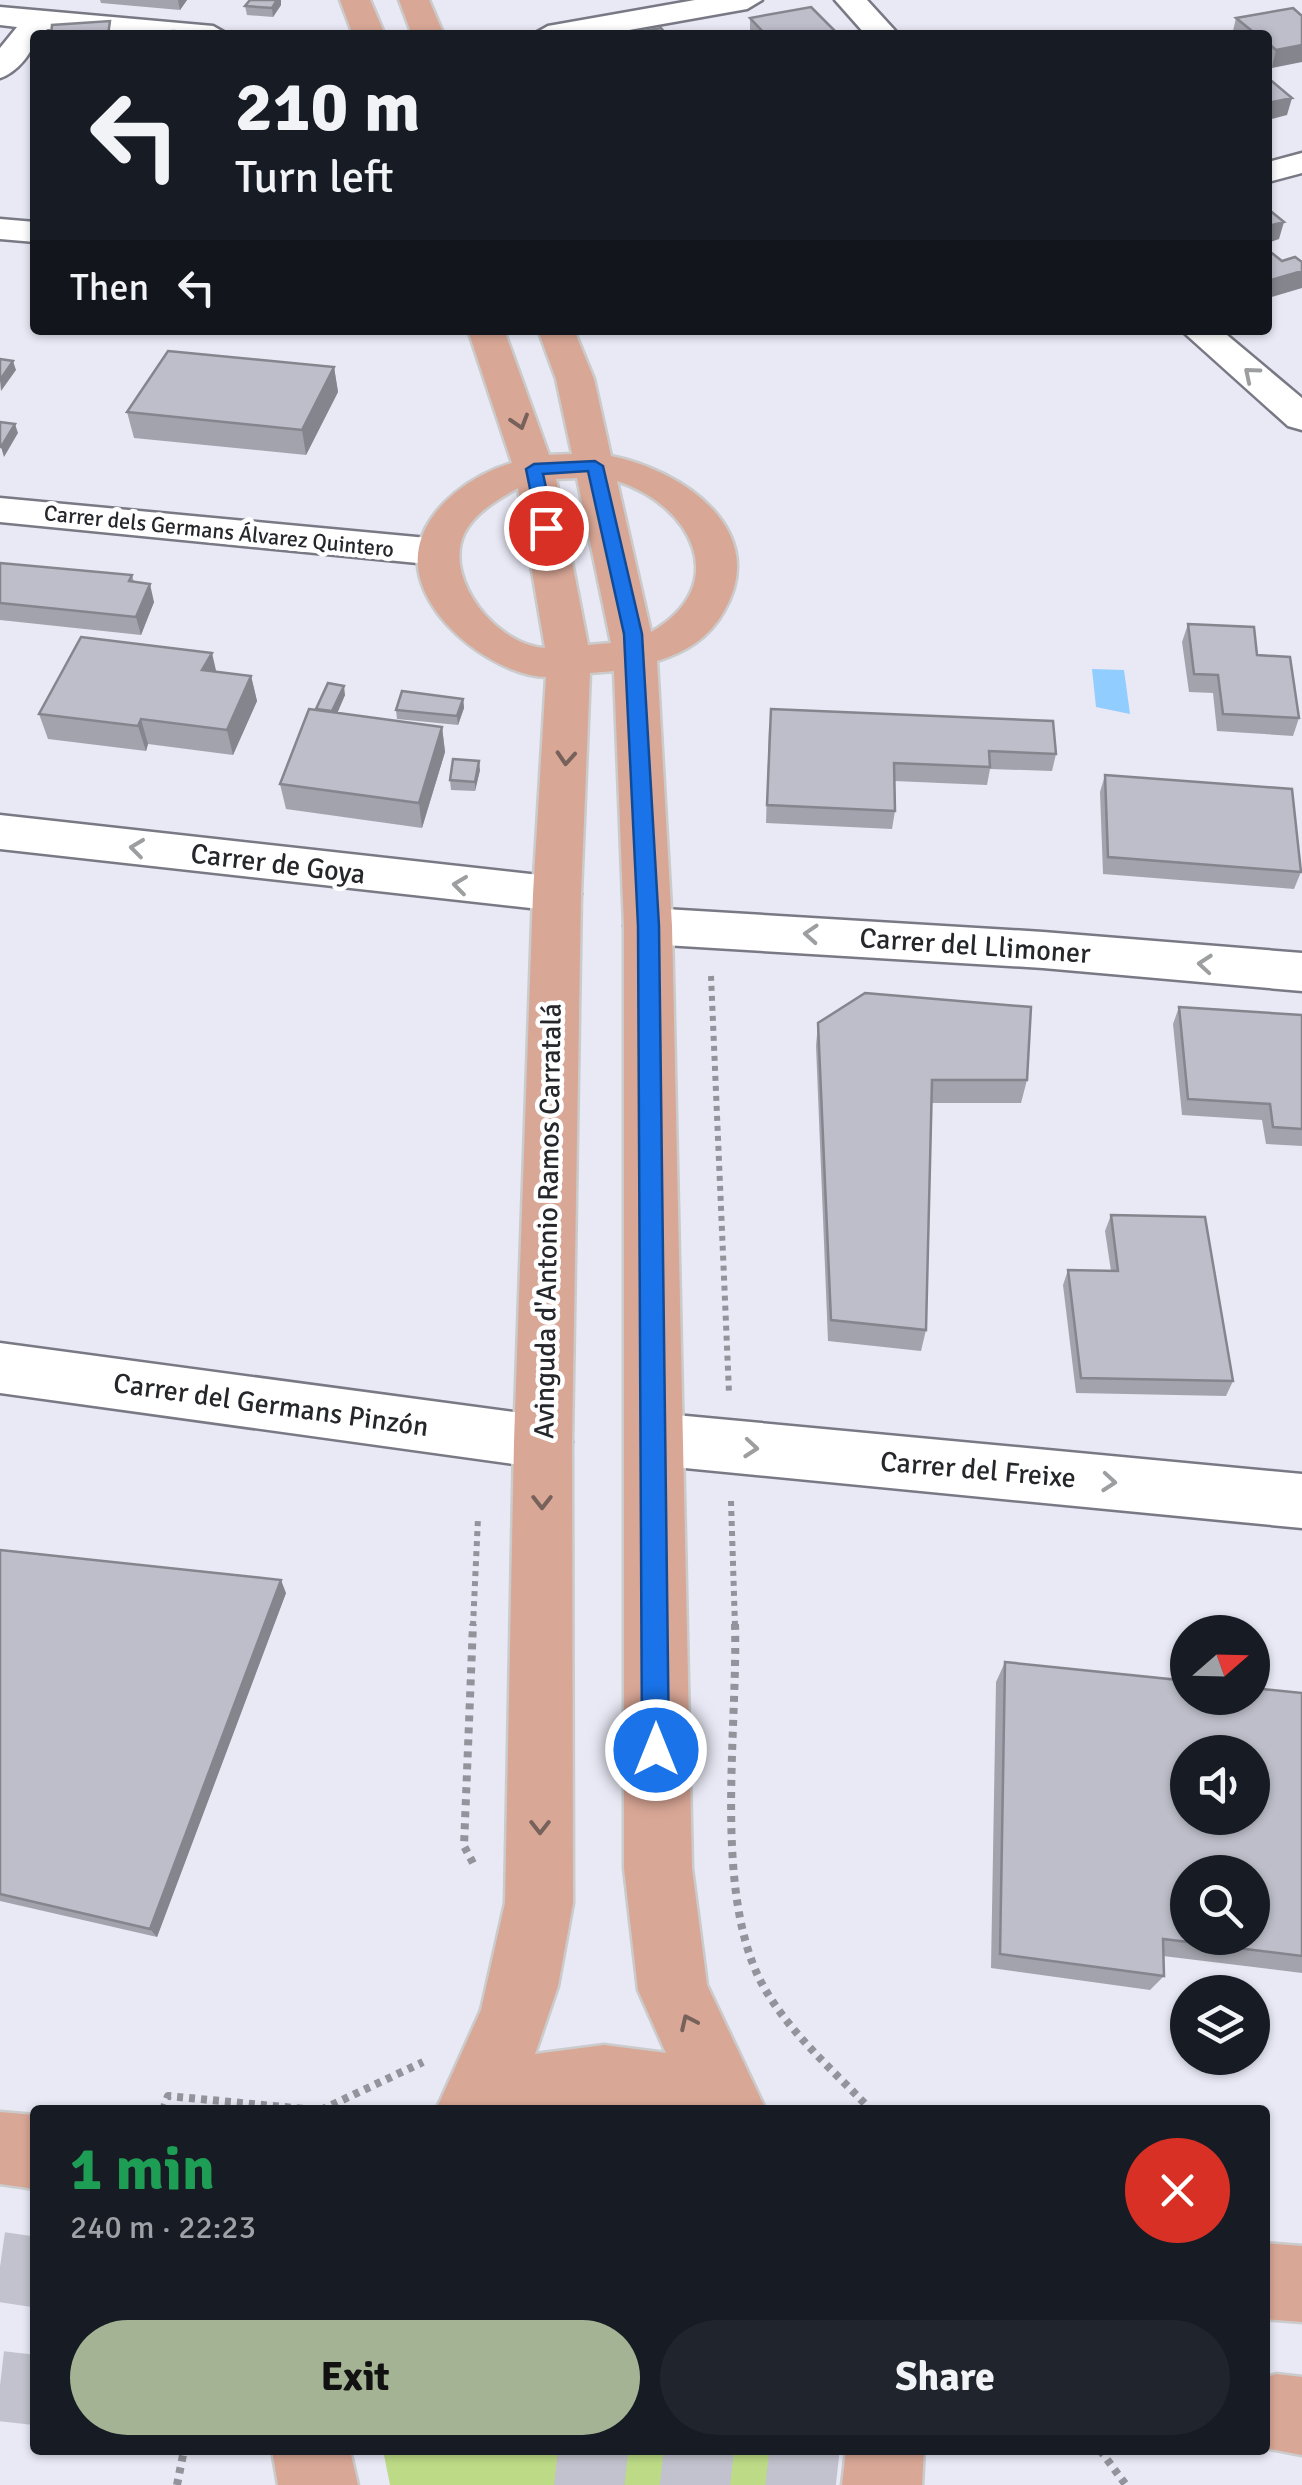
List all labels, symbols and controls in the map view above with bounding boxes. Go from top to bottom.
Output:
text: 210 m [235,64,420,150]
icon: left [70,70,200,200]
text: Turn left [235,150,394,205]
icon: left [169,260,224,315]
text: Then [70,264,149,311]
one-way arrow [1244,367,1262,385]
one-way arrow [508,412,529,429]
pin [504,486,589,571]
street label: Carrer dels Germans Álvarez Quintero [43,499,395,563]
icon: arrive [519,501,574,556]
one-way arrow [555,750,577,766]
street label: Carrer de Goya [189,836,367,892]
one-way arrow [128,838,144,859]
one-way arrow [451,875,467,896]
street label: Carrer del Llimoner [859,921,1092,971]
one-way arrow [803,924,819,945]
one-way arrow [1196,953,1212,975]
street label: Avinguda d'Antonio Ramos Carratalá [527,1003,569,1439]
street label: Carrer del Germans Pinzón [111,1366,431,1444]
one-way arrow [744,1437,760,1458]
street label: Carrer del Freixe [879,1445,1077,1495]
one-way arrow [1102,1471,1118,1493]
one-way arrow [531,1496,553,1511]
north arrow [1170,1615,1270,1715]
map controls [1170,1615,1270,2075]
position arrow [604,1698,708,1802]
button: sound [1170,1735,1270,1835]
one-way arrow [529,1820,551,1836]
button: search [1170,1855,1270,1955]
button: layers [1170,1975,1270,2075]
one-way arrow [680,2014,700,2032]
text: 1 min [70,2133,215,2207]
button: close [1125,2138,1230,2243]
text: 240 m · 22:23 [70,2208,256,2247]
button: Exit [70,2320,640,2435]
button: Share [660,2320,1230,2435]

